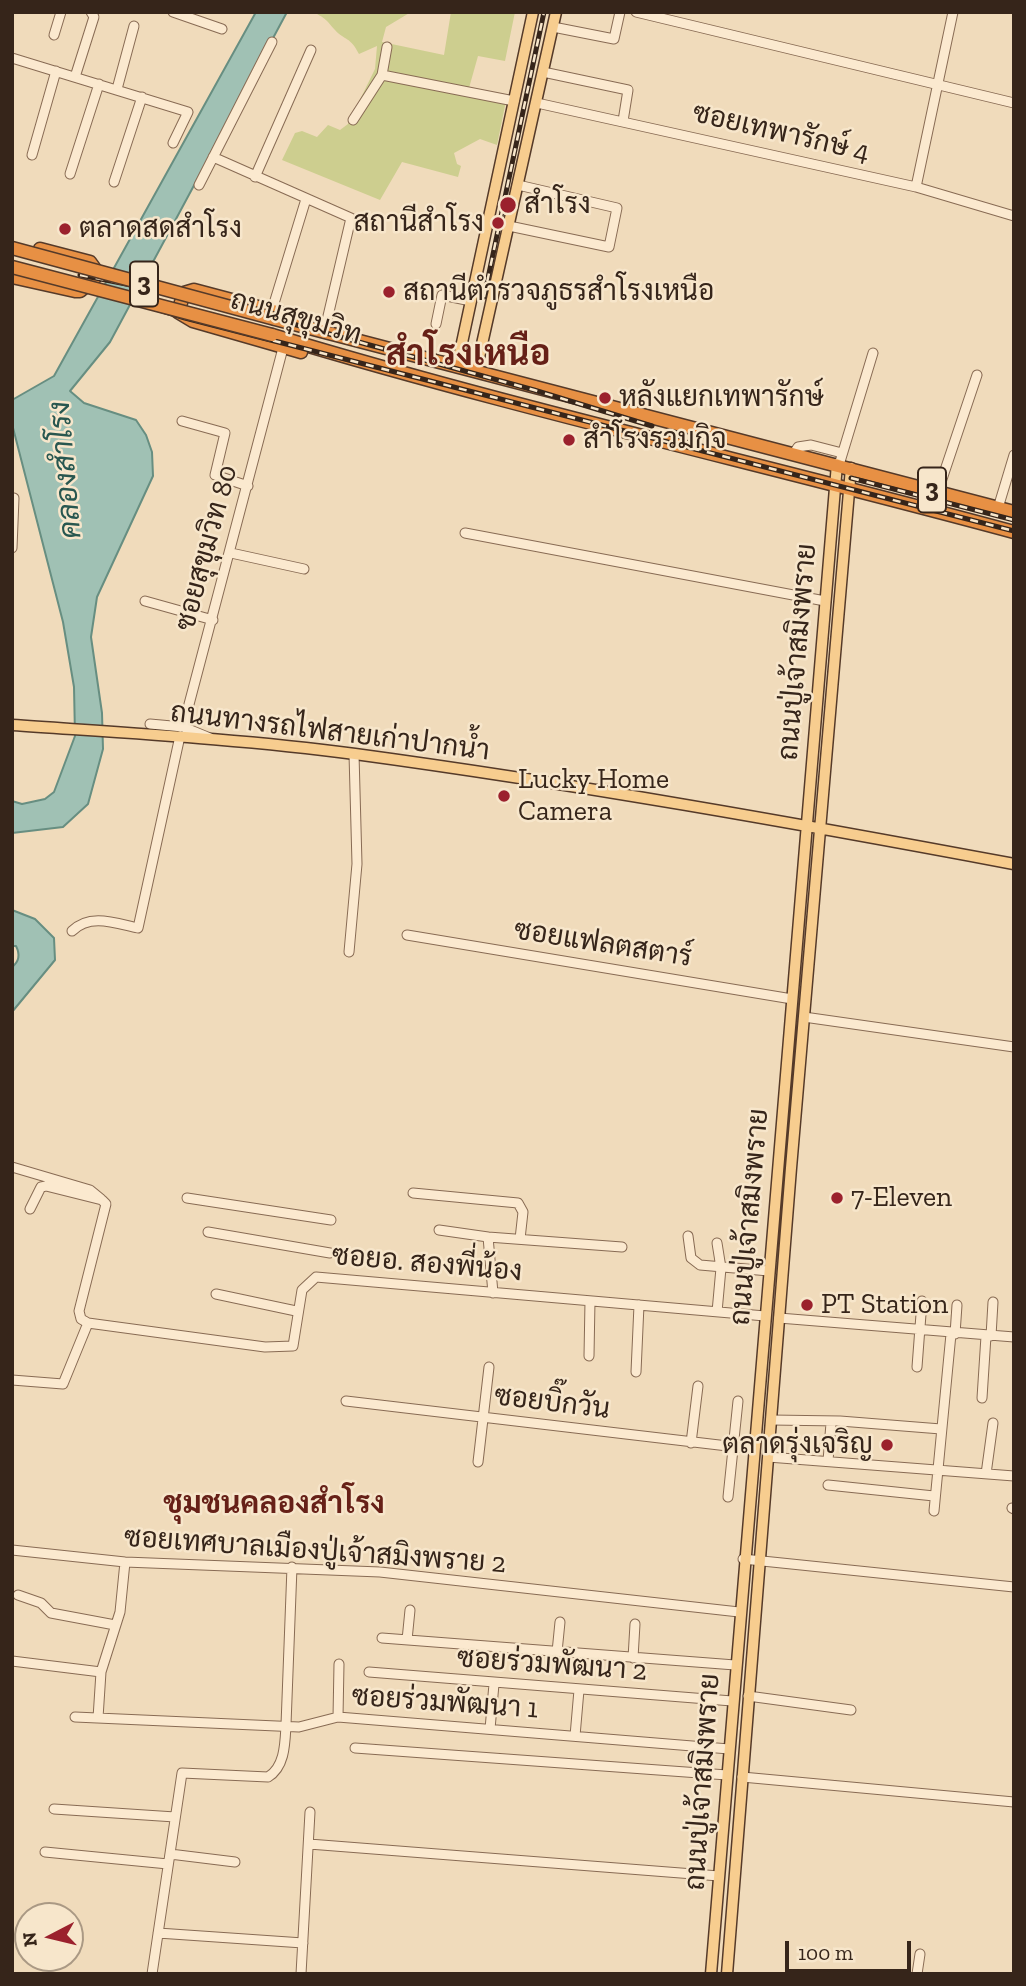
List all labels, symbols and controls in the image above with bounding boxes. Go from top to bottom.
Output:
street label: ซอยเทพารักษ์ 4 [689,96,873,170]
place label: สำโรง [524,188,591,222]
marker: สำโรง [498,195,518,215]
place label: สถานีสำโรง [353,206,484,240]
place label: ตลาดสดสำโรง [79,212,242,246]
marker: สถานีสำโรง [490,215,506,231]
marker: ตลาดสดสำโรง [57,221,73,237]
road number: 3 [130,262,158,306]
place label: สถานีตำรวจภูธรสำโรงเหนือ [403,275,714,309]
street label: ถนนสุขุมวิท [227,283,365,353]
marker: สถานีตำรวจภูธรสำโรงเหนือ [381,284,397,300]
district label: สำโรงเหนือ [385,334,551,376]
place label: หลังแยกเทพารักษ์ [619,381,824,415]
marker: หลังแยกเทพารักษ์ [597,390,613,406]
water label: คลองสำโรง [42,400,90,540]
place label: สำโรงรวมกิจ [583,423,726,457]
marker: สำโรงรวมกิจ [561,432,577,448]
street label: ซอยสุขุมวิท 80 [169,462,245,634]
road number: 3 [918,468,946,512]
street label: ถนนปู่เจ้าสมิงพราย [772,542,824,762]
street label: ถนนทางรถไฟสายเก่าปากน้ำ [169,696,491,768]
place label: Lucky Home Camera [518,763,669,829]
marker: Lucky Home Camera [496,788,512,804]
street label: ซอยแฟลตสตาร์ [512,913,694,975]
street label: ถนนปู่เจ้าสมิงพราย [724,1107,776,1327]
place label: 7-Eleven [851,1181,952,1215]
marker: 7-Eleven [829,1190,845,1206]
street label: ซอยอ. สองพี่น้อง [330,1239,524,1289]
place label: PT Station [821,1288,948,1322]
marker: PT Station [799,1297,815,1313]
street label: ซอยบิ๊กวัน [492,1379,612,1427]
place label: ตลาดรุ่งเจริญ [722,1428,873,1462]
marker: ตลาดรุ่งเจริญ [879,1437,895,1453]
district label: ชุมชนคลองสำโรง [163,1486,385,1522]
street label: ซอยเทศบาลเมืองปู่เจ้าสมิงพราย 2 [123,1521,507,1581]
street label: ซอยร่วมพัฒนา 2 [456,1642,648,1688]
street label: ถนนปู่เจ้าสมิงพราย [679,1672,727,1892]
street label: ซอยร่วมพัฒนา 1 [351,1680,539,1726]
north arrow [14,1902,84,1972]
scale bar [788,1926,914,1970]
text: N [17,1931,42,1948]
text: 100 m [798,1940,853,1965]

